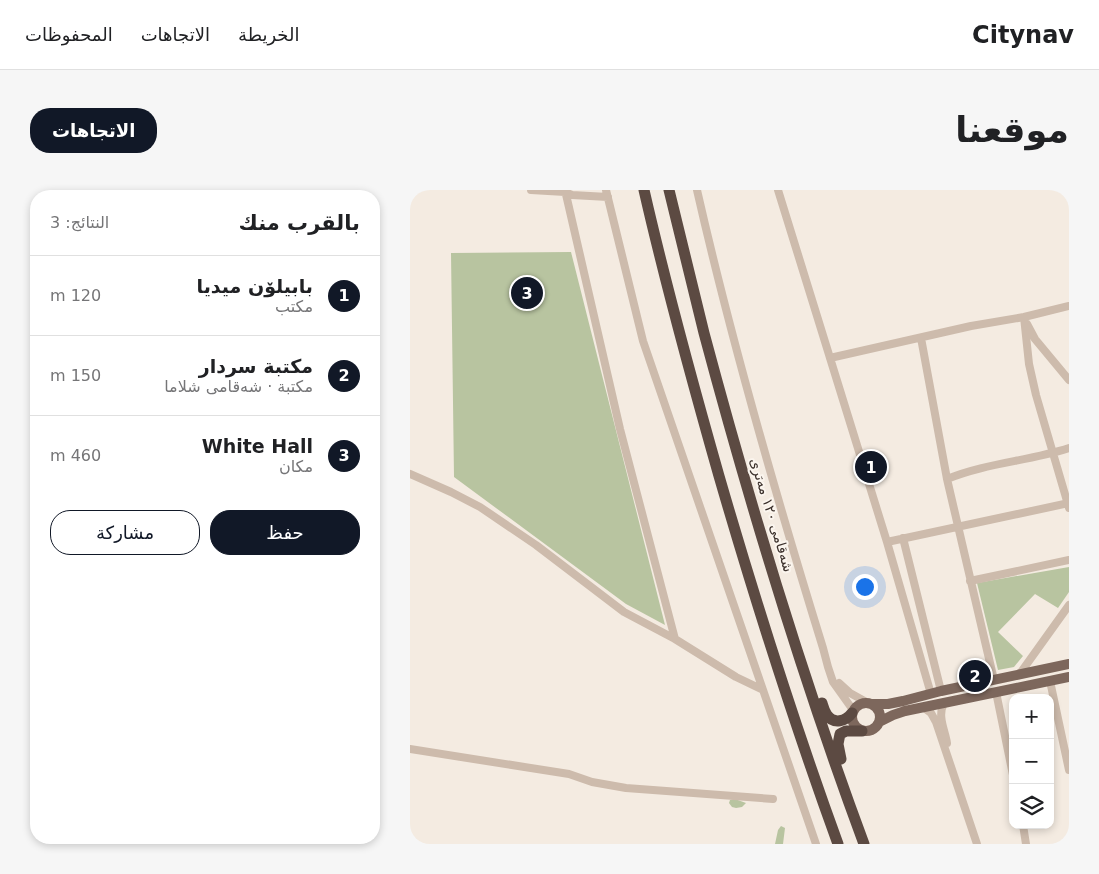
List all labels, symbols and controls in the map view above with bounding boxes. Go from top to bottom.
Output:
text: Citynav [972,21,1074,49]
text: المحفوظات [25,24,113,45]
text: الاتجاهات [141,24,210,45]
text: الخريطة [238,24,299,45]
button: الاتجاهات [30,108,157,153]
text: موقعنا [955,110,1069,150]
text: بالقرب منك [239,211,360,235]
text: النتائج: 3 [50,213,109,232]
pin: 3 [511,274,543,312]
text: بابیلۆن میدیا [197,275,313,297]
text: 120 m [50,286,101,305]
text: 1 [338,286,350,305]
text: مكتب [275,297,313,316]
text: مكتبة سردار [199,355,313,377]
text: 150 m [50,366,101,385]
text: 2 [338,366,350,385]
text: مكتبة · شەقامی شلاما [164,377,313,396]
text: White Hall [202,435,313,457]
text: 460 m [50,446,101,465]
text: 3 [338,446,350,465]
pin: 1 [855,448,887,486]
street label: شەقامی ١٢٠ مەتری [746,456,797,574]
text: مكان [279,457,313,476]
button: مشاركة [50,510,200,555]
button: حفظ [210,510,360,555]
your location [852,574,878,600]
pin: 2 [959,657,991,695]
map controls [1009,694,1054,829]
button: + [1009,694,1054,739]
button: − [1009,739,1054,784]
button: layers [1009,784,1054,829]

